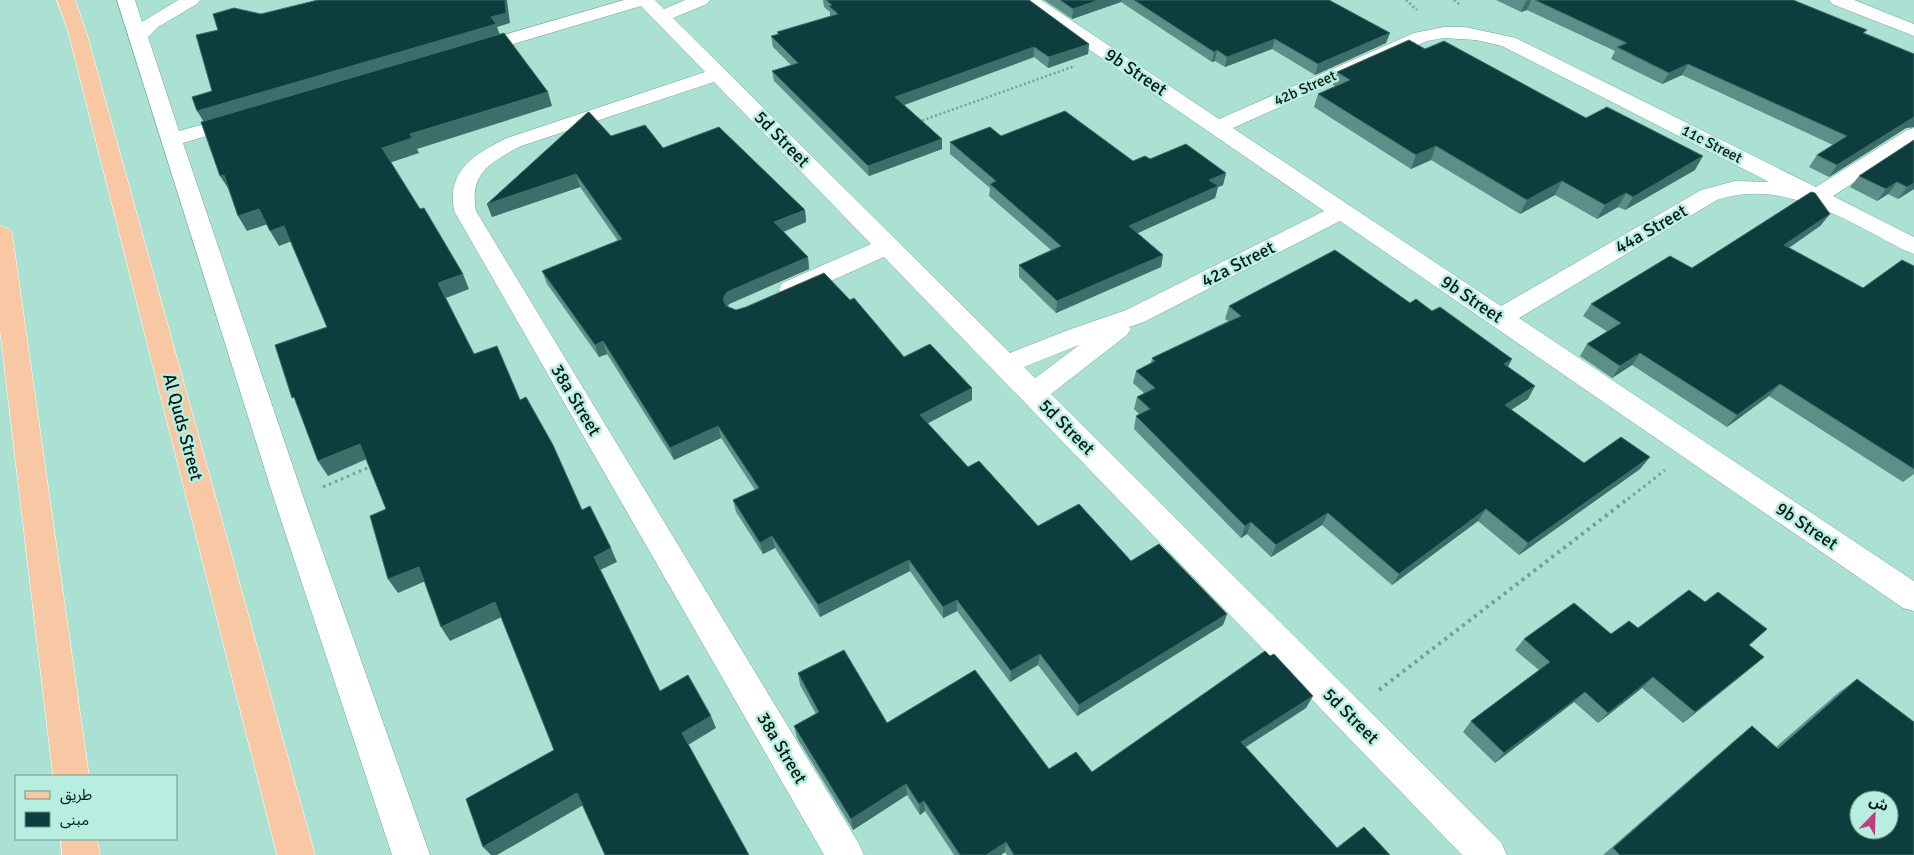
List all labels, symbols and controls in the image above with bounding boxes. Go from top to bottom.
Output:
street label: 9b Street [1101,43,1171,101]
street label: 42b Street [1271,66,1339,110]
street label: 5d Street [750,106,814,172]
street label: 11c Street [1679,121,1745,167]
street label: 44a Street [1611,200,1691,258]
street label: 42a Street [1198,236,1278,292]
street label: 9b Street [1437,270,1507,328]
street label: 38a Street [546,360,606,440]
street label: Al Quds Street [158,371,208,483]
street label: 5d Street [1034,394,1100,460]
street label: 9b Street [1772,497,1842,555]
street label: 5d Street [1318,683,1384,749]
street label: 38a Street [752,708,812,788]
legend [15,775,178,840]
text: طريق [60,786,92,805]
north arrow [1849,790,1899,840]
text: ش [1867,792,1891,815]
text: مبنى [60,811,89,829]

